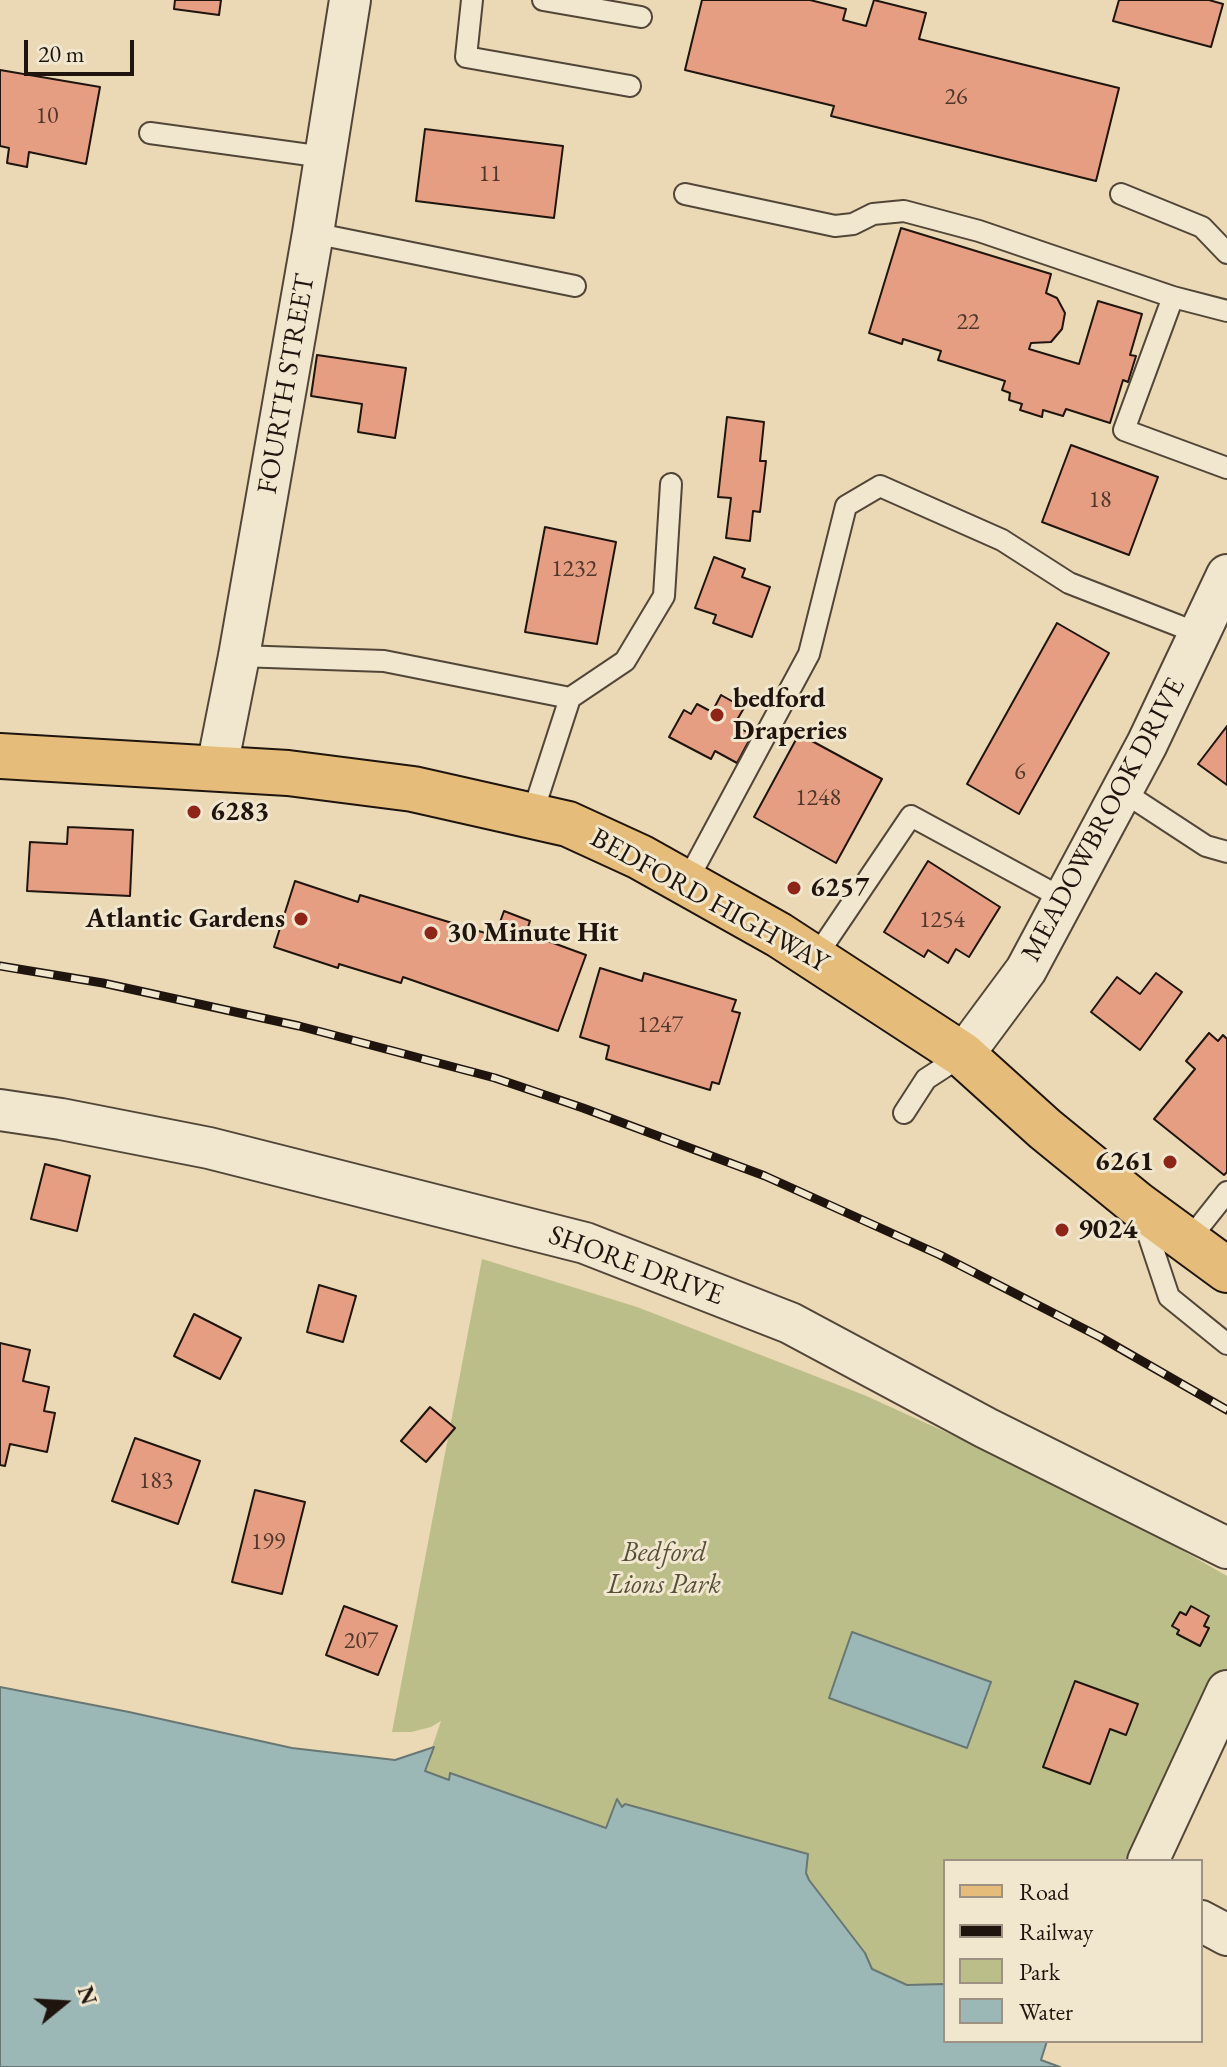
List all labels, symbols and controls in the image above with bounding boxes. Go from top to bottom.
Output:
scale bar [28,24,138,74]
text: 20 m [38,38,85,69]
house number: 26 [944,83,968,111]
house number: 10 [35,102,59,130]
house number: 11 [478,160,502,188]
street label: FOURTH STREET [251,271,323,497]
house number: 22 [956,308,980,336]
house number: 18 [1088,486,1112,514]
house number: 1232 [551,555,597,583]
street label: MEADOWBROOK DRIVE [1015,672,1193,968]
place label: bedford Draperies [733,682,847,748]
marker: bedford Draperies [708,706,726,724]
house number: 6 [1014,758,1026,786]
house number: 1248 [795,784,841,812]
place label: 6283 [210,795,269,829]
marker: 6283 [185,803,203,821]
street label: BEDFORD HIGHWAY [584,822,834,980]
place label: 6257 [810,871,869,905]
marker: 6257 [785,879,803,897]
place label: Atlantic Gardens [86,902,285,936]
house number: 1254 [919,906,965,934]
marker: Atlantic Gardens [292,910,310,928]
place label: 30 Minute Hit [447,916,618,950]
marker: 30 Minute Hit [422,924,440,942]
house number: 1247 [637,1011,683,1039]
place label: 6261 [1095,1145,1154,1179]
marker: 6261 [1161,1153,1179,1171]
place label: 9024 [1078,1213,1137,1247]
street label: SHORE DRIVE [544,1219,728,1313]
marker: 9024 [1053,1221,1071,1239]
house number: 183 [139,1467,173,1495]
house number: 199 [251,1528,285,1556]
park label: Bedford Lions Park [607,1536,721,1602]
house number: 207 [344,1627,378,1655]
legend [943,1859,1203,2043]
text: Road [1019,1876,1069,1907]
text: Railway [1019,1916,1093,1947]
text: Park [1019,1956,1060,1987]
north arrow [24,1963,104,2043]
text: N [71,1982,104,2008]
text: Water [1019,1996,1073,2027]

